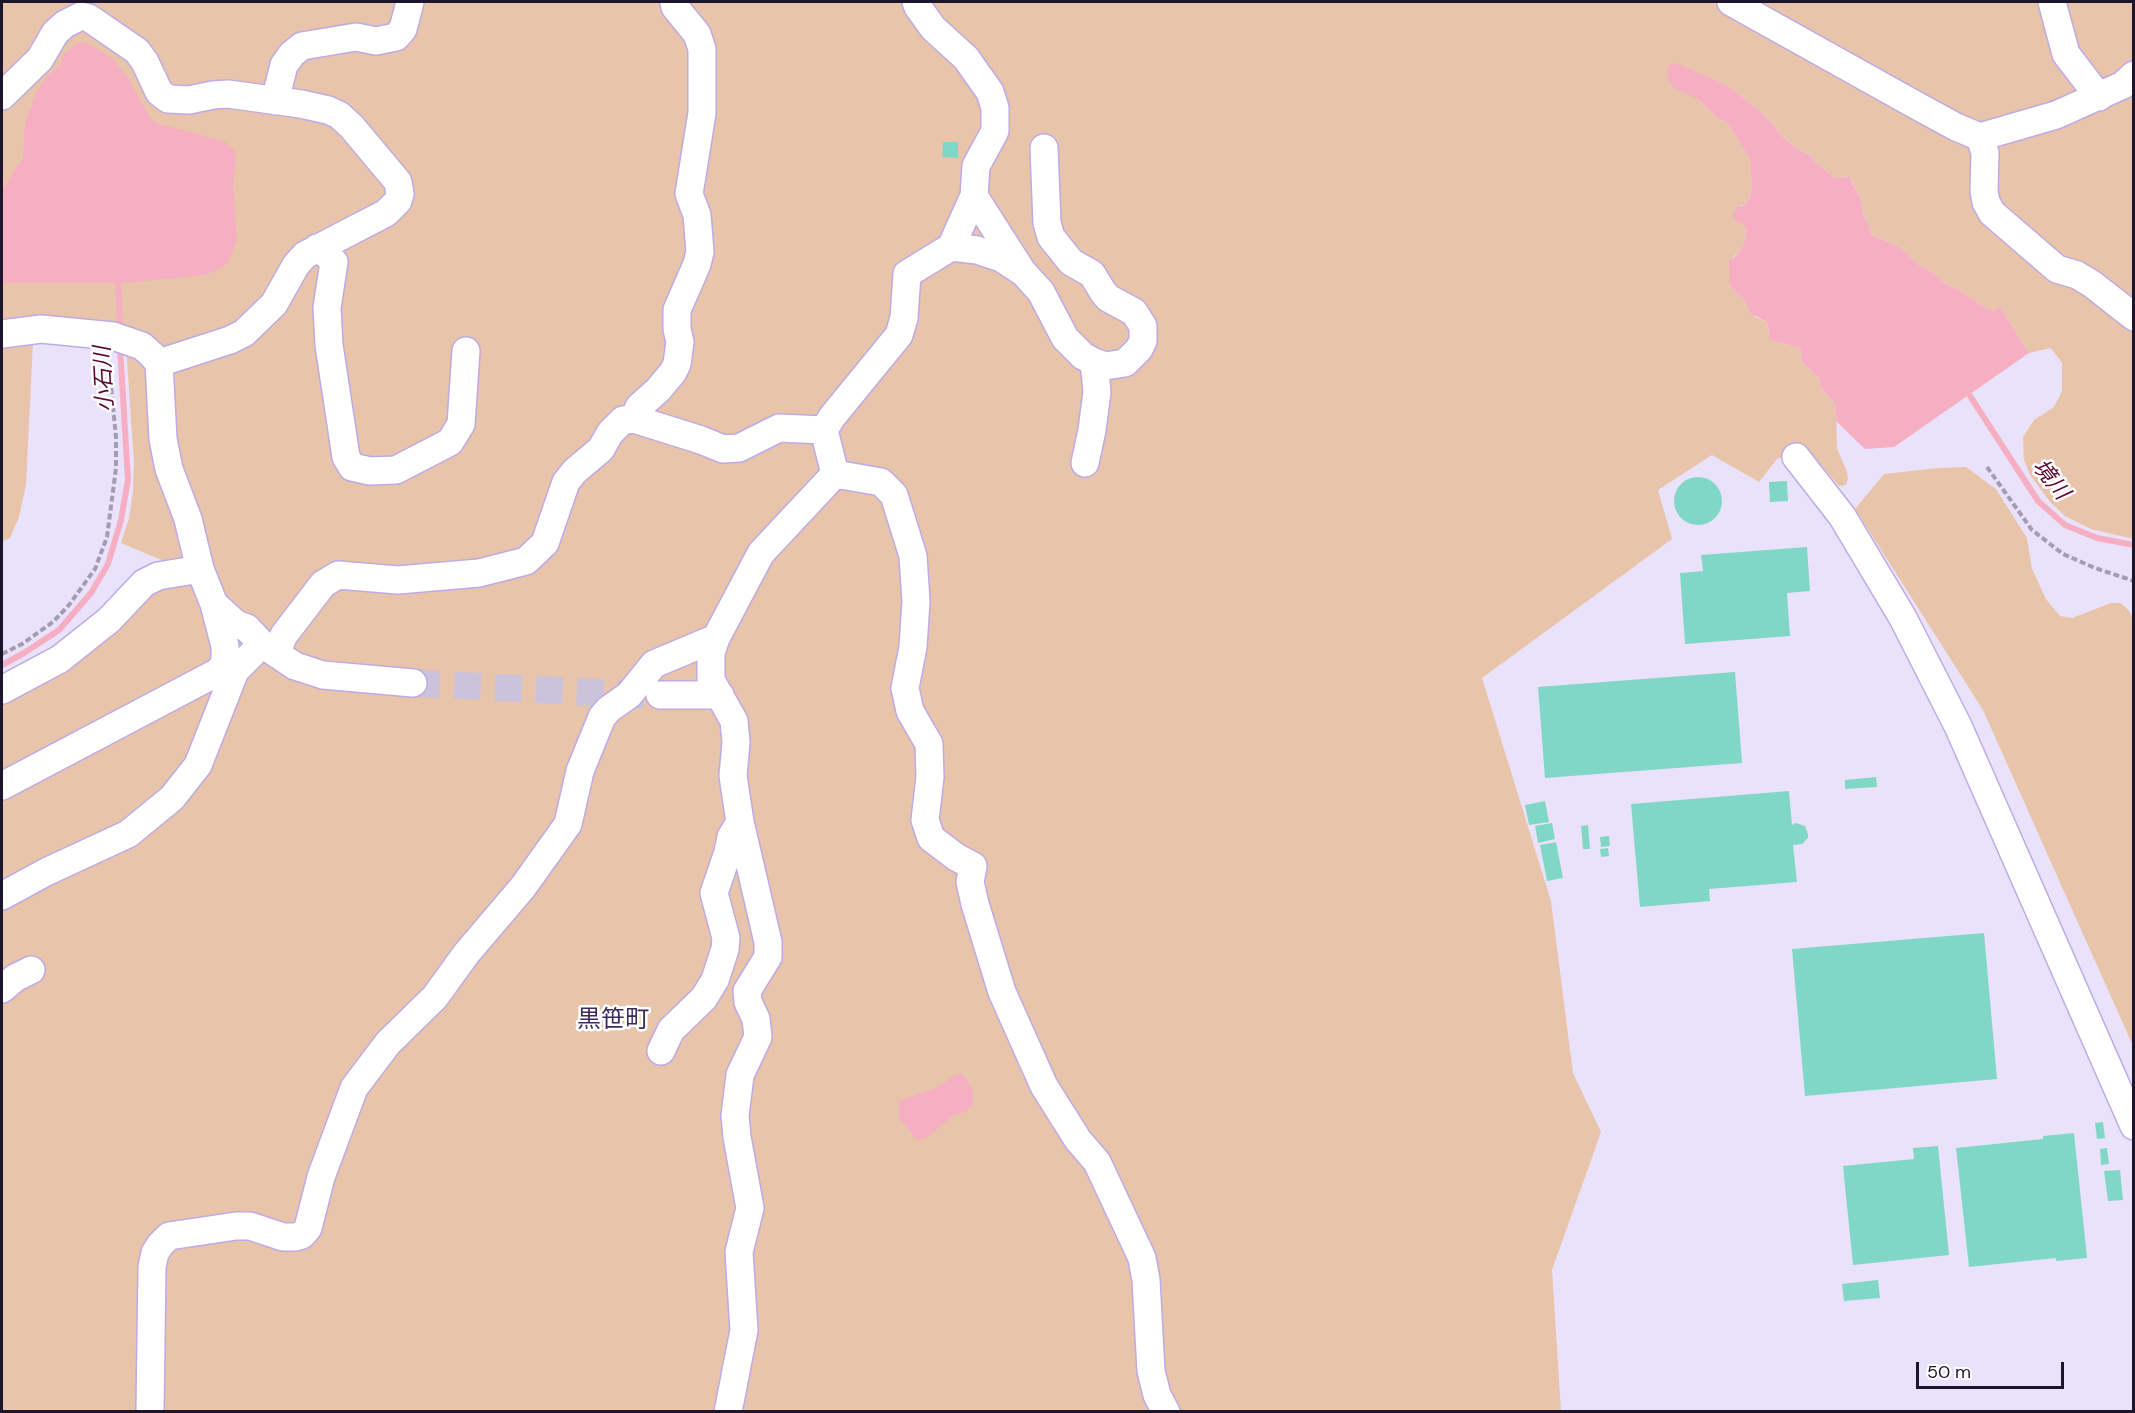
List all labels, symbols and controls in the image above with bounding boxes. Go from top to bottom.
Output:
water label: 小石川 [90,345,120,413]
water label: 境川 [2026,455,2074,505]
district label: 黒笹町 [577,1007,649,1035]
scale bar [1919,1350,2068,1388]
text: 50 m [1927,1360,1971,1384]

